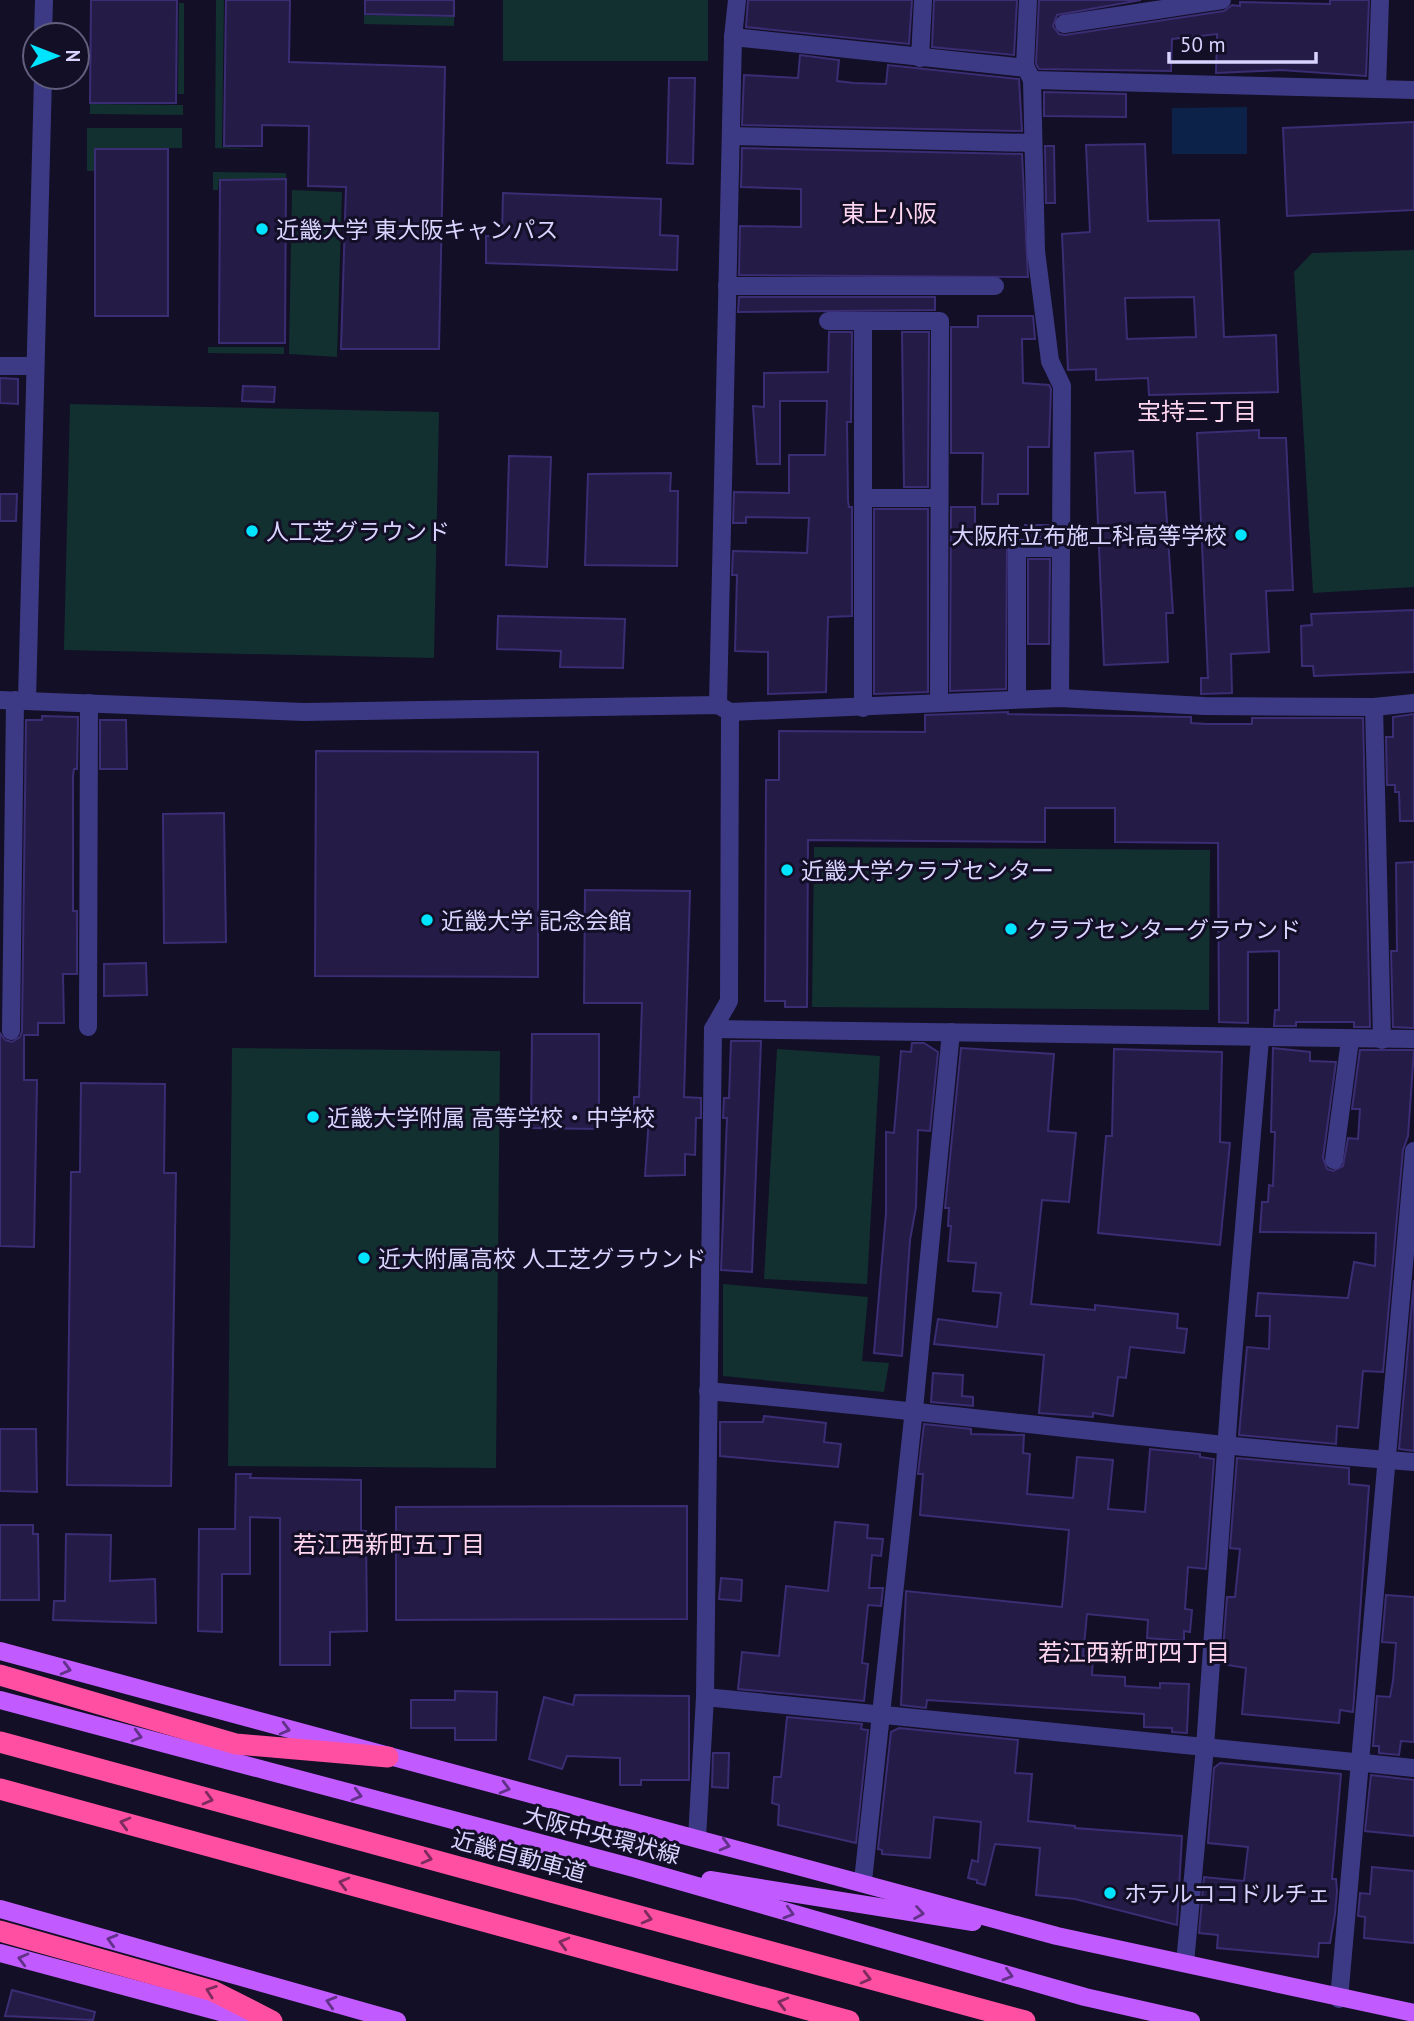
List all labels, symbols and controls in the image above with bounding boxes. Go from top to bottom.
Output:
north arrow [21,21,91,91]
scale bar [1169,21,1316,65]
text: 50 m [1180,31,1226,58]
text: N [61,50,85,62]
district label: 東上小阪 [841,198,937,229]
place label: 近畿大学 東大阪キャンパス [276,215,558,244]
marker: 近畿大学 東大阪キャンパス [254,221,270,237]
district label: 宝持三丁目 [1137,396,1257,427]
place label: 人工芝グラウンド [266,517,450,546]
place label: 大阪府立布施工科高等学校 [951,521,1227,550]
marker: 人工芝グラウンド [244,523,260,539]
marker: 大阪府立布施工科高等学校 [1233,527,1249,543]
place label: 近畿大学クラブセンター [801,856,1054,885]
marker: 近畿大学クラブセンター [779,862,795,878]
place label: 近畿大学 記念会館 [441,906,631,935]
marker: 近畿大学 記念会館 [419,912,435,928]
place label: クラブセンターグラウンド [1025,915,1301,944]
marker: クラブセンターグラウンド [1003,921,1019,937]
place label: 近畿大学附属 高等学校・中学校 [327,1103,655,1132]
marker: 近畿大学附属 高等学校・中学校 [305,1109,321,1125]
place label: 近大附属高校 人工芝グラウンド [378,1244,706,1273]
marker: 近大附属高校 人工芝グラウンド [356,1250,372,1266]
district label: 若江西新町五丁目 [293,1529,485,1560]
district label: 若江西新町四丁目 [1038,1637,1230,1668]
one-way arrow [60,1661,72,1676]
one-way arrow [279,1721,291,1735]
one-way arrow [131,1728,143,1742]
one-way arrow [499,1780,511,1794]
one-way arrow [351,1787,363,1801]
one-way arrow [202,1790,214,1805]
street label: 大阪中央環状線 [520,1800,684,1870]
one-way arrow [119,1817,131,1831]
street label: 近畿自動車道 [449,1824,589,1888]
one-way arrow [719,1837,731,1851]
one-way arrow [421,1850,433,1865]
one-way arrow [338,1877,350,1891]
place label: ホテルココドルチェ [1124,1879,1331,1908]
marker: ホテルココドルチェ [1102,1885,1118,1901]
one-way arrow [783,1904,795,1919]
one-way arrow [913,1905,925,1920]
one-way arrow [641,1910,653,1924]
one-way arrow [107,1934,119,1949]
one-way arrow [558,1937,570,1951]
one-way arrow [17,1953,29,1968]
one-way arrow [1002,1967,1014,1982]
one-way arrow [860,1970,872,1984]
one-way arrow [205,1985,217,1999]
one-way arrow [325,1996,337,2011]
one-way arrow [777,1997,789,2011]

